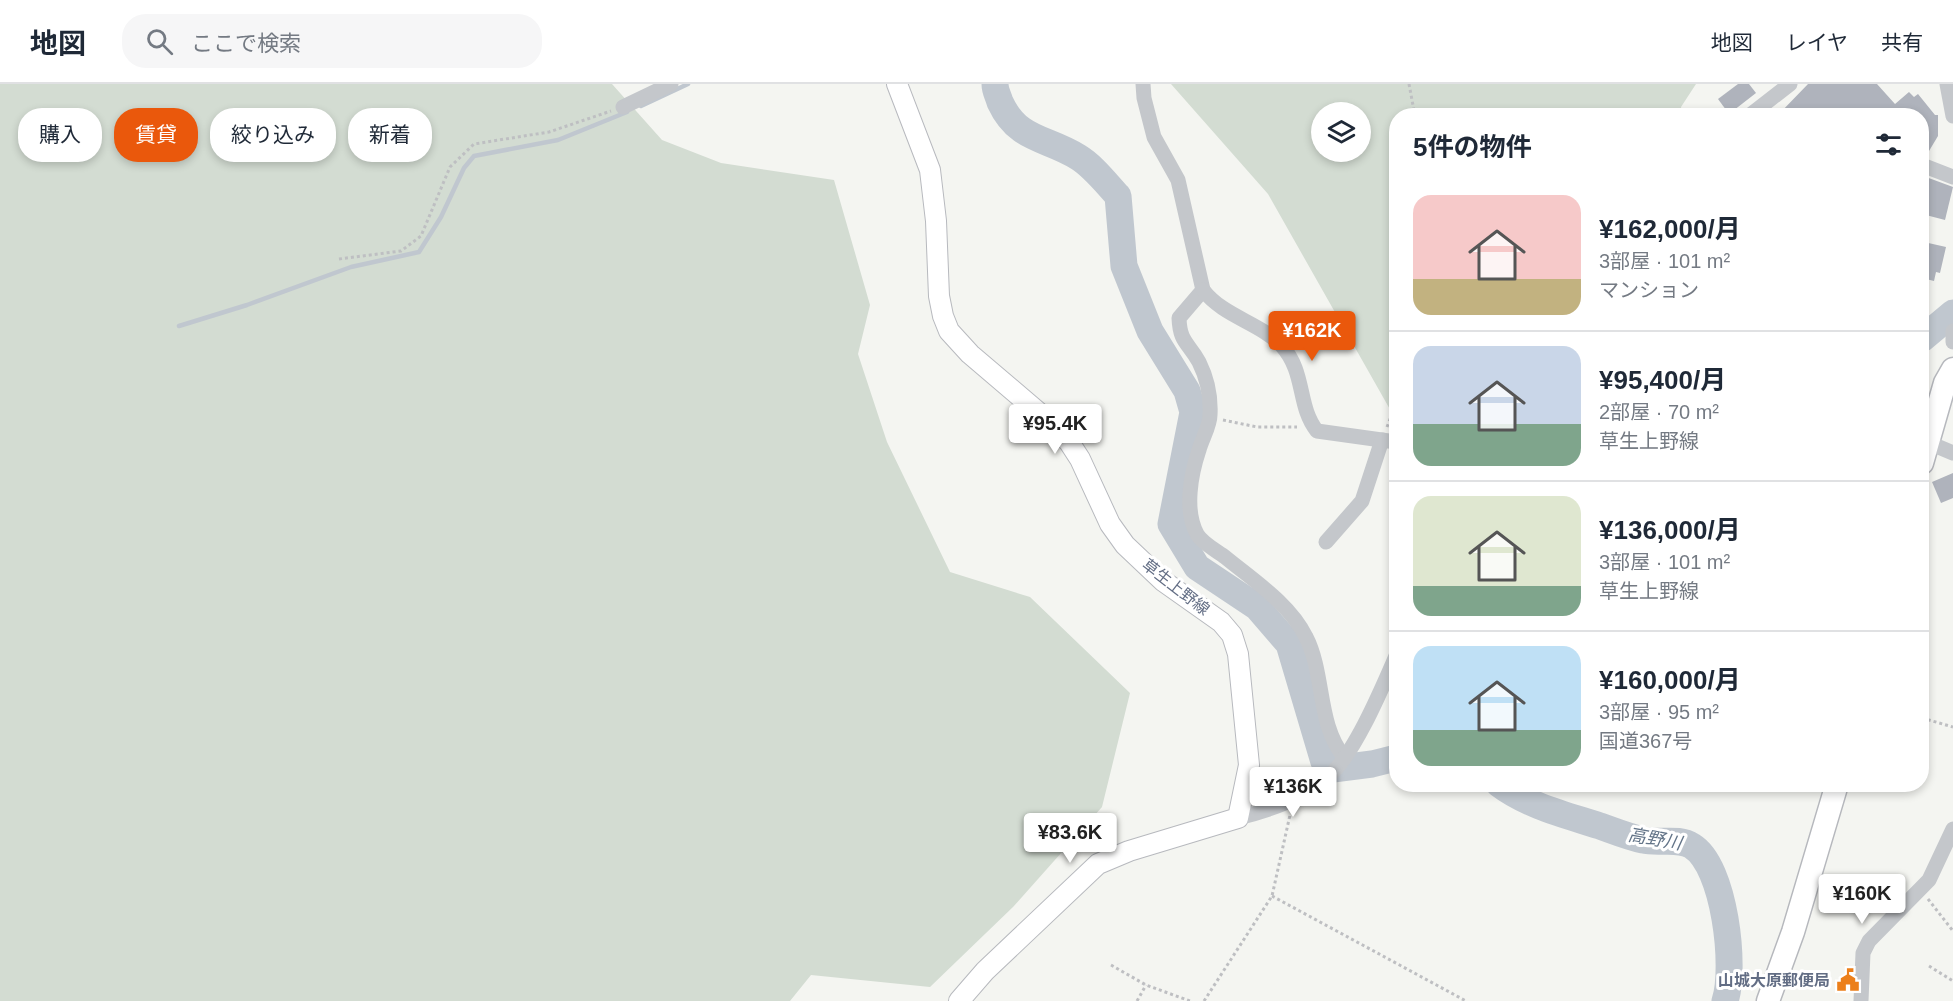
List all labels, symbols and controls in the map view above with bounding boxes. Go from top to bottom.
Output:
search box [122,14,542,68]
icon: search [143,25,176,58]
text: 地図 [30,28,86,59]
text: ここで検索 [191,31,301,56]
text: 地図 [1711,31,1753,54]
text: レイヤ [1786,31,1848,54]
text: 共有 [1881,31,1923,54]
map controls [1311,102,1371,162]
button: layers [1311,102,1371,162]
chip: 購入 [18,108,102,162]
chip: 賃貸 [114,108,198,162]
chip: 絞り込み [210,108,336,162]
chip: 新着 [348,108,432,162]
icon: filters [1872,128,1905,161]
text: 5件の物件 [1413,132,1531,162]
text: ¥162,000/月 [1599,214,1741,244]
icon: home [1461,219,1533,291]
text: 3部屋 · 101 m² [1599,250,1730,272]
text: マンション [1599,279,1699,301]
pin: ¥162K [1270,311,1354,362]
text: ¥162K [1283,319,1341,341]
text: ¥95,400/月 [1599,365,1726,395]
icon: home [1461,370,1533,442]
text: 2部屋 · 70 m² [1599,401,1719,423]
pin: ¥95.4K [1006,404,1104,455]
text: ¥95.4K [1023,412,1087,434]
text: 草生上野線 [1599,430,1699,452]
text: ¥136,000/月 [1599,515,1741,545]
icon: home [1461,520,1533,592]
text: 3部屋 · 101 m² [1599,551,1730,573]
street label: 草生上野線 [1139,556,1213,618]
text: 草生上野線 [1599,580,1699,602]
text: ¥160,000/月 [1599,665,1741,695]
icon: home [1461,670,1533,742]
text: 3部屋 · 95 m² [1599,701,1719,723]
text: 国道367号 [1599,730,1692,752]
pin: ¥136K [1251,767,1335,818]
text: ¥136K [1264,775,1322,797]
pin: ¥83.6K [1021,813,1119,864]
text: ¥83.6K [1038,821,1102,843]
water label: 高野川 [1627,824,1685,854]
pin: ¥160K [1820,874,1904,925]
text: ¥160K [1833,882,1891,904]
public building icon: 山城大原郵便局 [1835,967,1861,993]
place label: 山城大原郵便局 [1718,971,1830,989]

